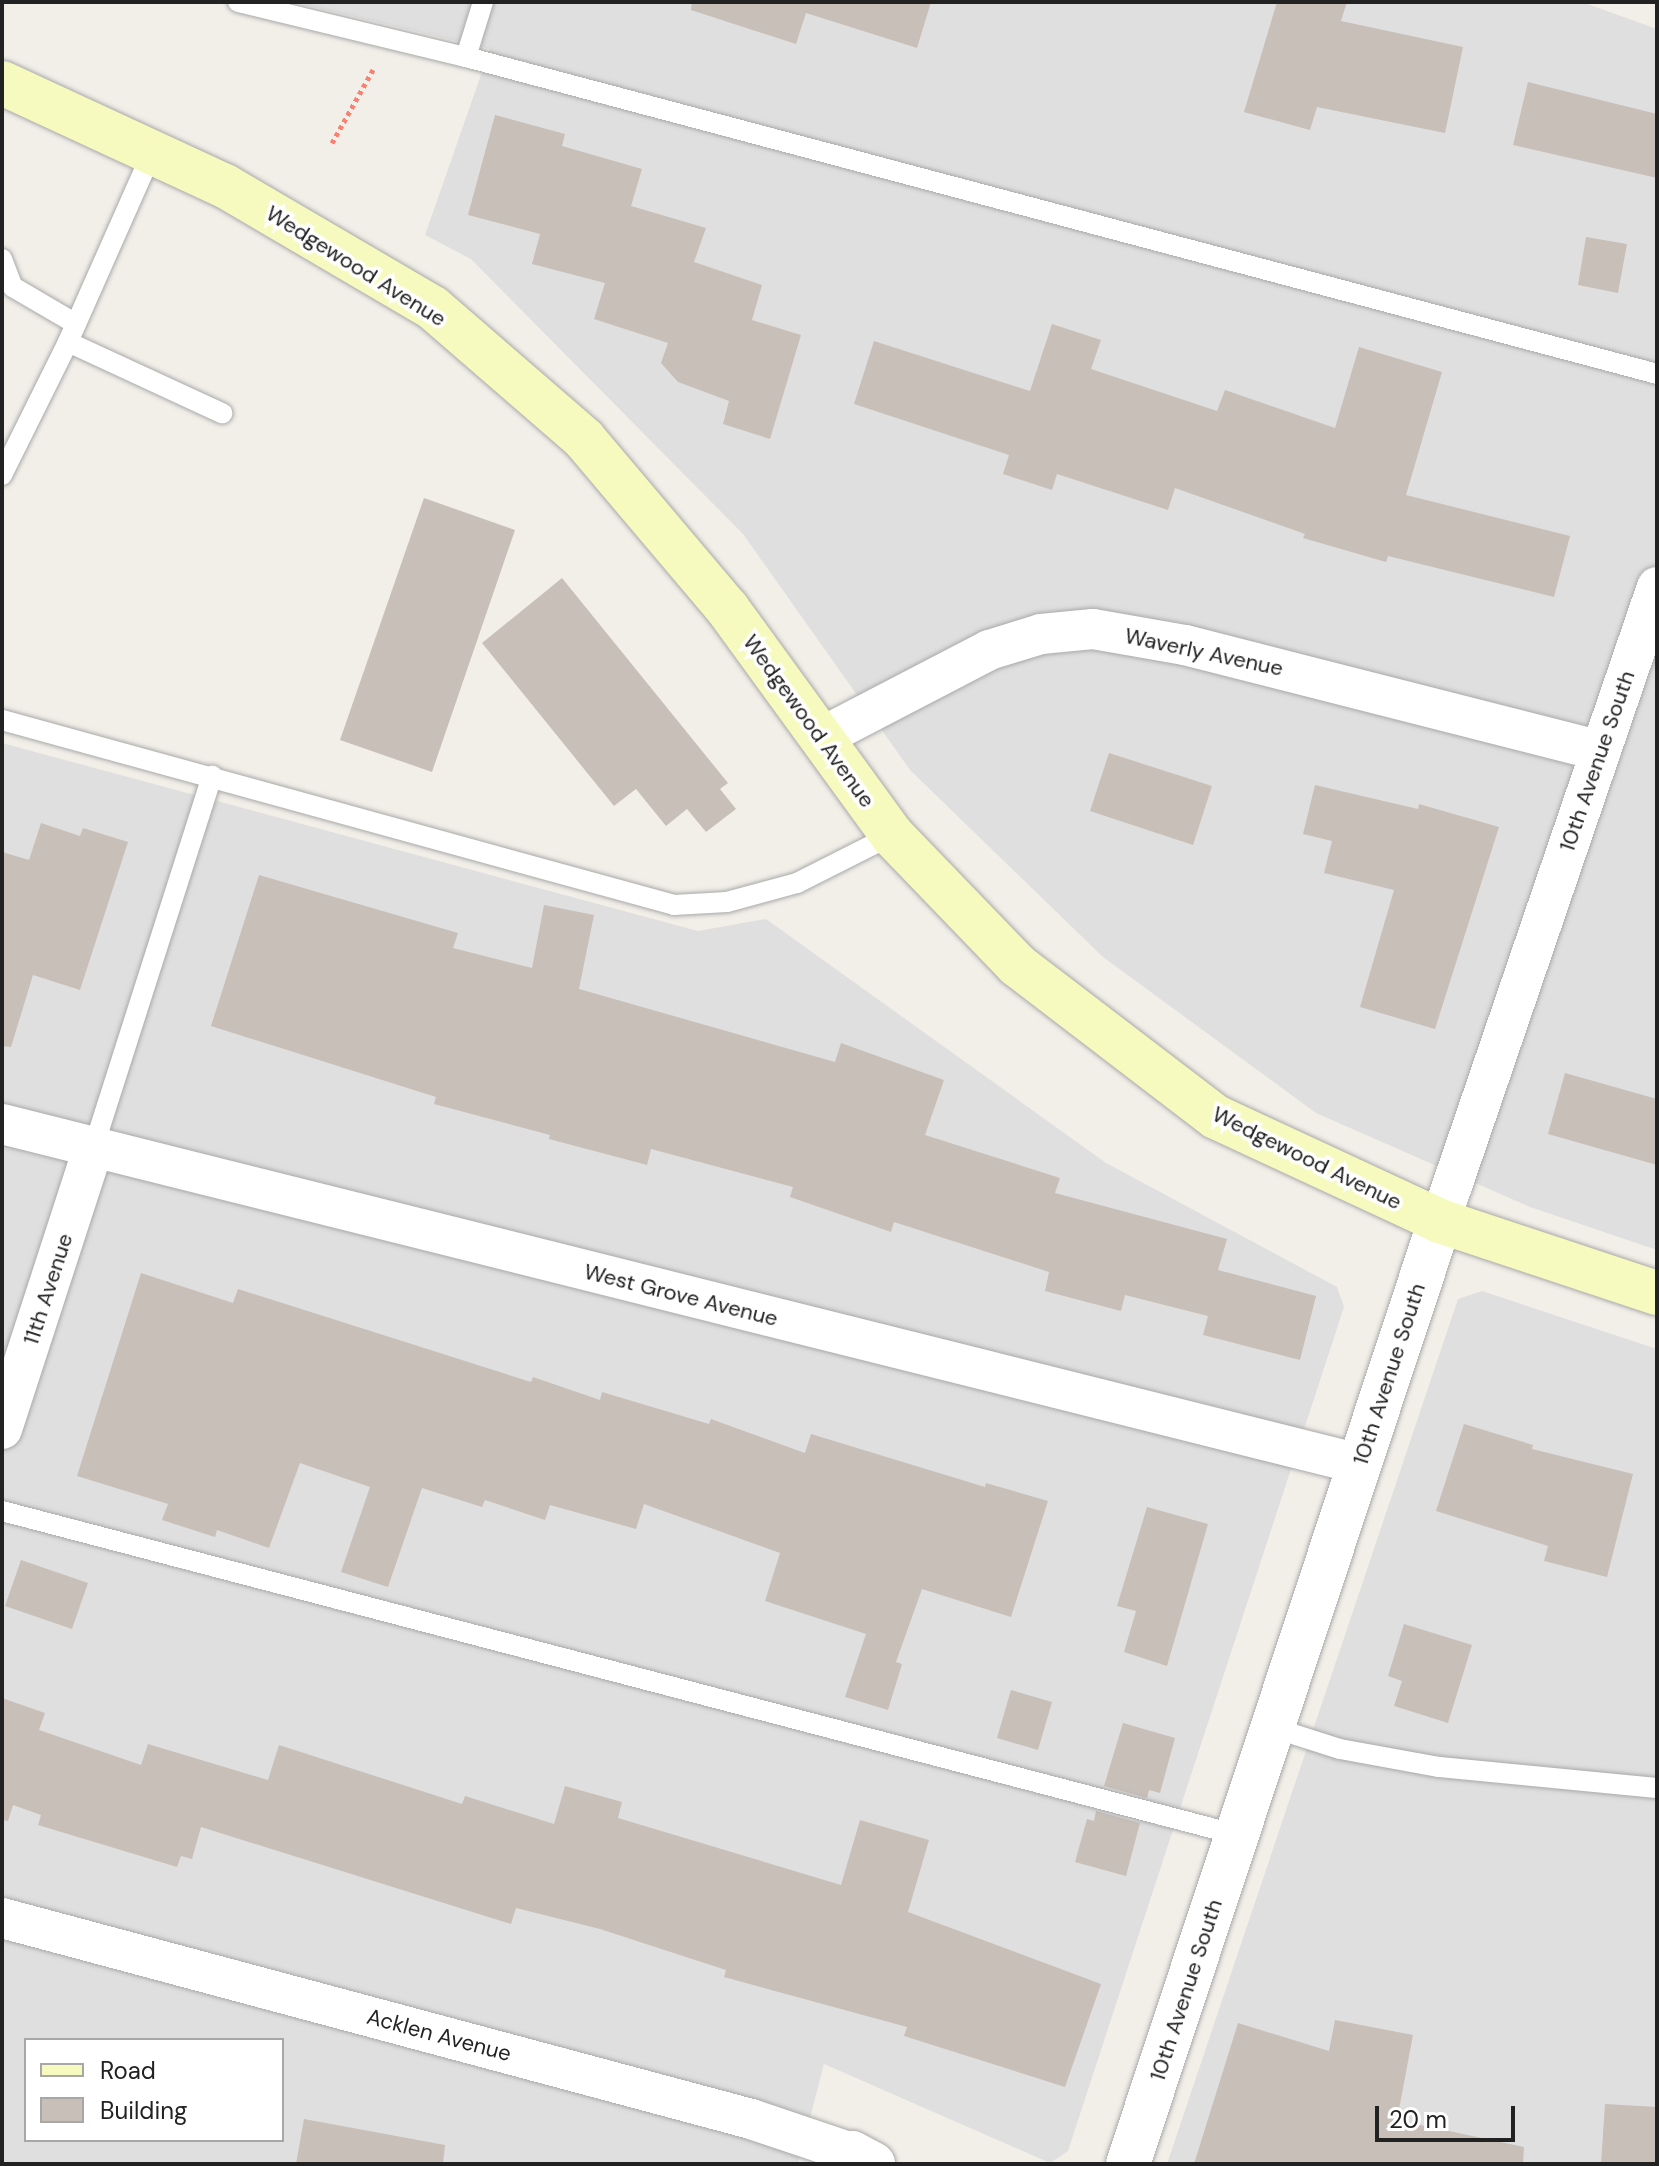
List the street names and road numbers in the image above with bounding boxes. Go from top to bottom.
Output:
street label: Wedgewood Avenue [261,200,451,332]
street label: Waverly Avenue [1122,622,1286,682]
street label: Wedgewood Avenue [737,629,881,813]
street label: 10th Avenue South [1554,667,1640,855]
street label: Wedgewood Avenue [1208,1101,1406,1215]
street label: 11th Avenue [18,1230,78,1348]
street label: West Grove Avenue [581,1258,781,1332]
street label: 10th Avenue South [1347,1280,1431,1468]
street label: 10th Avenue South [1144,1896,1228,2084]
street label: Acklen Avenue [364,2003,514,2067]

